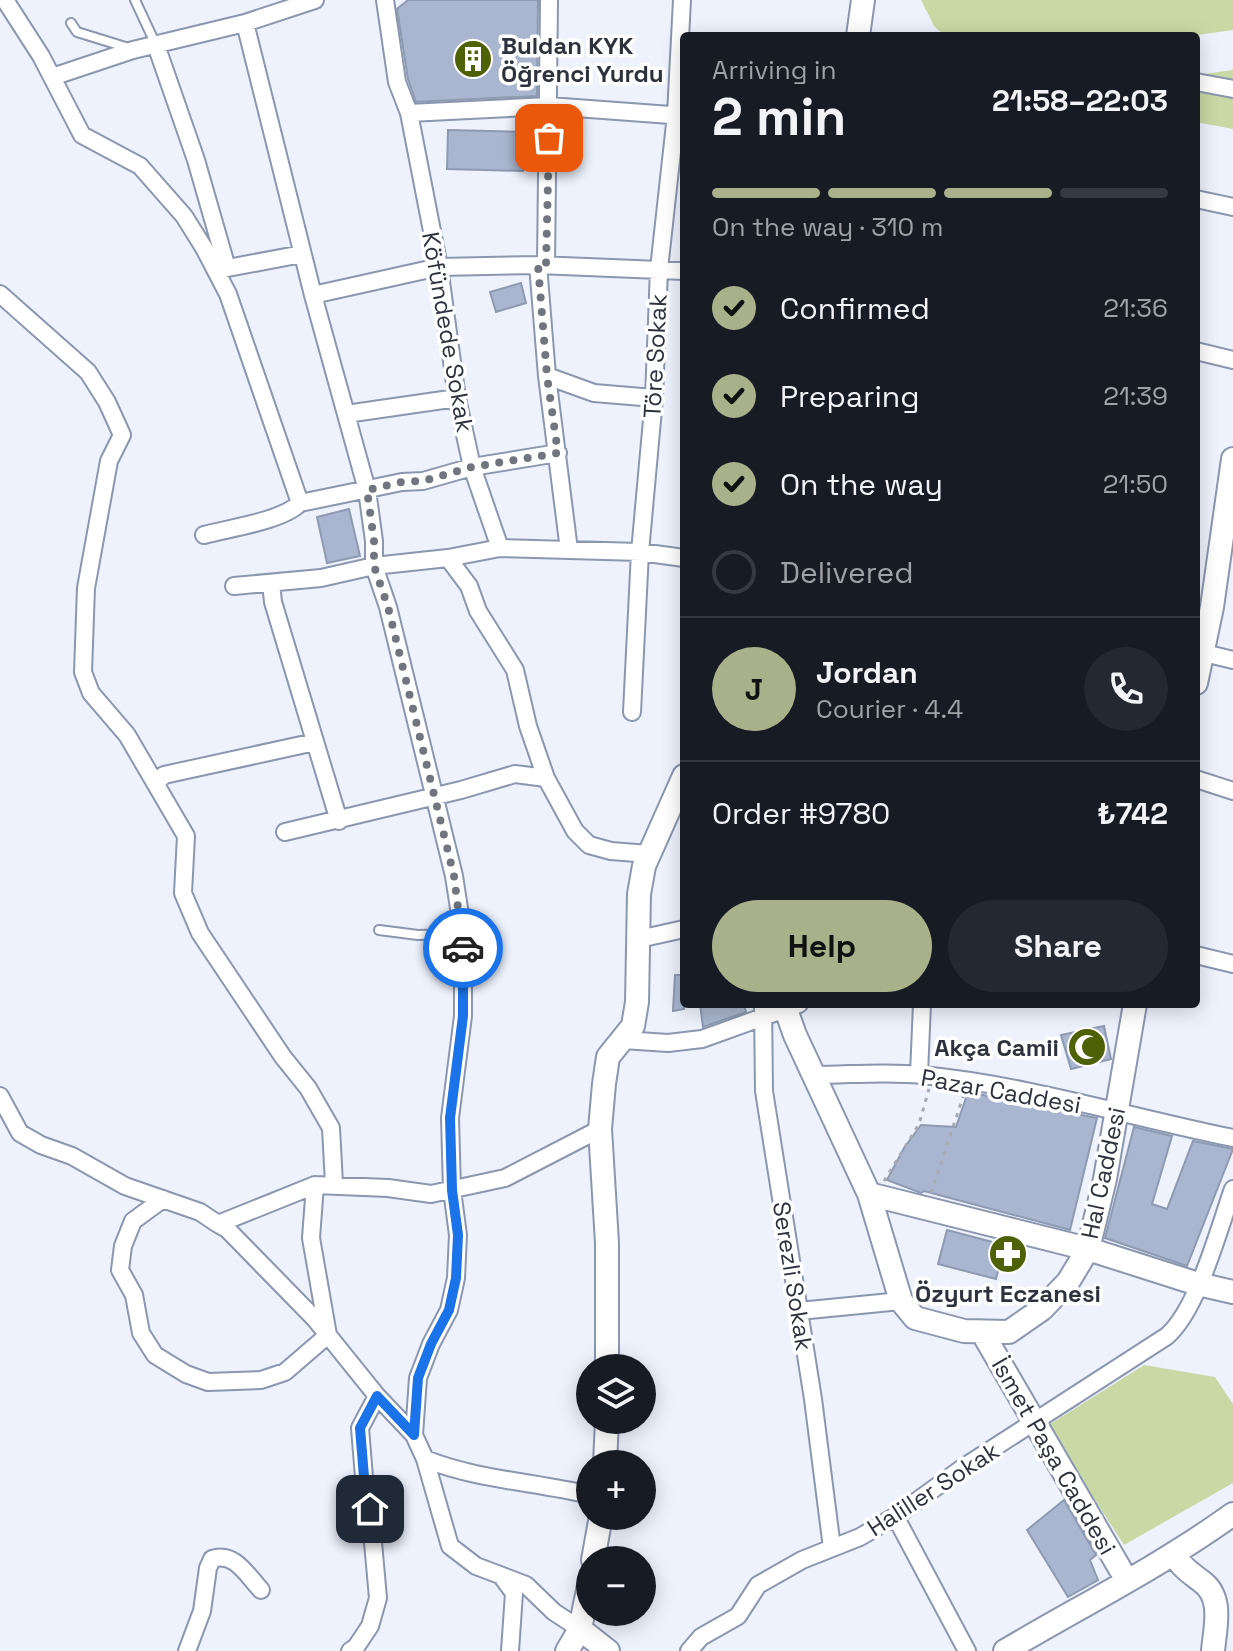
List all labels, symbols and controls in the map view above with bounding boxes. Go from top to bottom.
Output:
place label: Buldan KYK Öğrenci Yurdu [501,30,664,89]
building icon: Buldan KYK Öğrenci Yurdu [452,38,494,80]
text: Arriving in [712,53,836,87]
text: 21:58–22:03 [992,81,1168,120]
text: 2 min [712,84,846,150]
pin [515,104,583,172]
icon: bag [527,116,571,160]
text: On the way · 310 m [712,210,943,244]
street label: Köfündede Sokak [415,229,481,435]
icon: check [712,286,756,330]
text: Confirmed [780,289,930,328]
text: 21:36 [1103,291,1168,325]
street label: Töre Sokak [636,293,674,419]
icon: check [712,374,756,418]
text: Preparing [780,377,919,416]
text: 21:39 [1103,379,1168,413]
icon: check [712,462,756,506]
text: On the way [780,465,943,504]
text: 21:50 [1103,467,1168,501]
text: Delivered [780,553,914,592]
button: phone [1084,647,1168,731]
text: Jordan [816,653,918,692]
text: J [745,670,763,709]
text: Courier · 4.4 [816,692,963,726]
text: Order #9780 [712,794,890,833]
text: ₺742 [1097,794,1168,833]
button: Help [712,900,932,992]
button: Share [948,900,1168,992]
courier [423,908,503,988]
icon: car [441,926,485,970]
mosque icon: Akça Camii [1066,1026,1108,1068]
place label: Akça Camii [934,1032,1059,1063]
street label: Pazar Caddesi [919,1062,1083,1120]
street label: Hal Caddesi [1074,1104,1132,1242]
street label: Serezli Sokak [766,1199,820,1353]
pharmacy icon: Özyurt Eczanesi [987,1233,1029,1275]
place label: Özyurt Eczanesi [915,1278,1101,1309]
street label: İsmet Paşa Caddesi [985,1352,1123,1560]
map controls [576,1354,656,1626]
button: layers [576,1354,656,1434]
street label: Haliller Sokak [861,1435,1005,1543]
button: + [576,1450,656,1530]
pin [336,1475,404,1543]
icon: home [348,1487,392,1531]
button: − [576,1546,656,1626]

